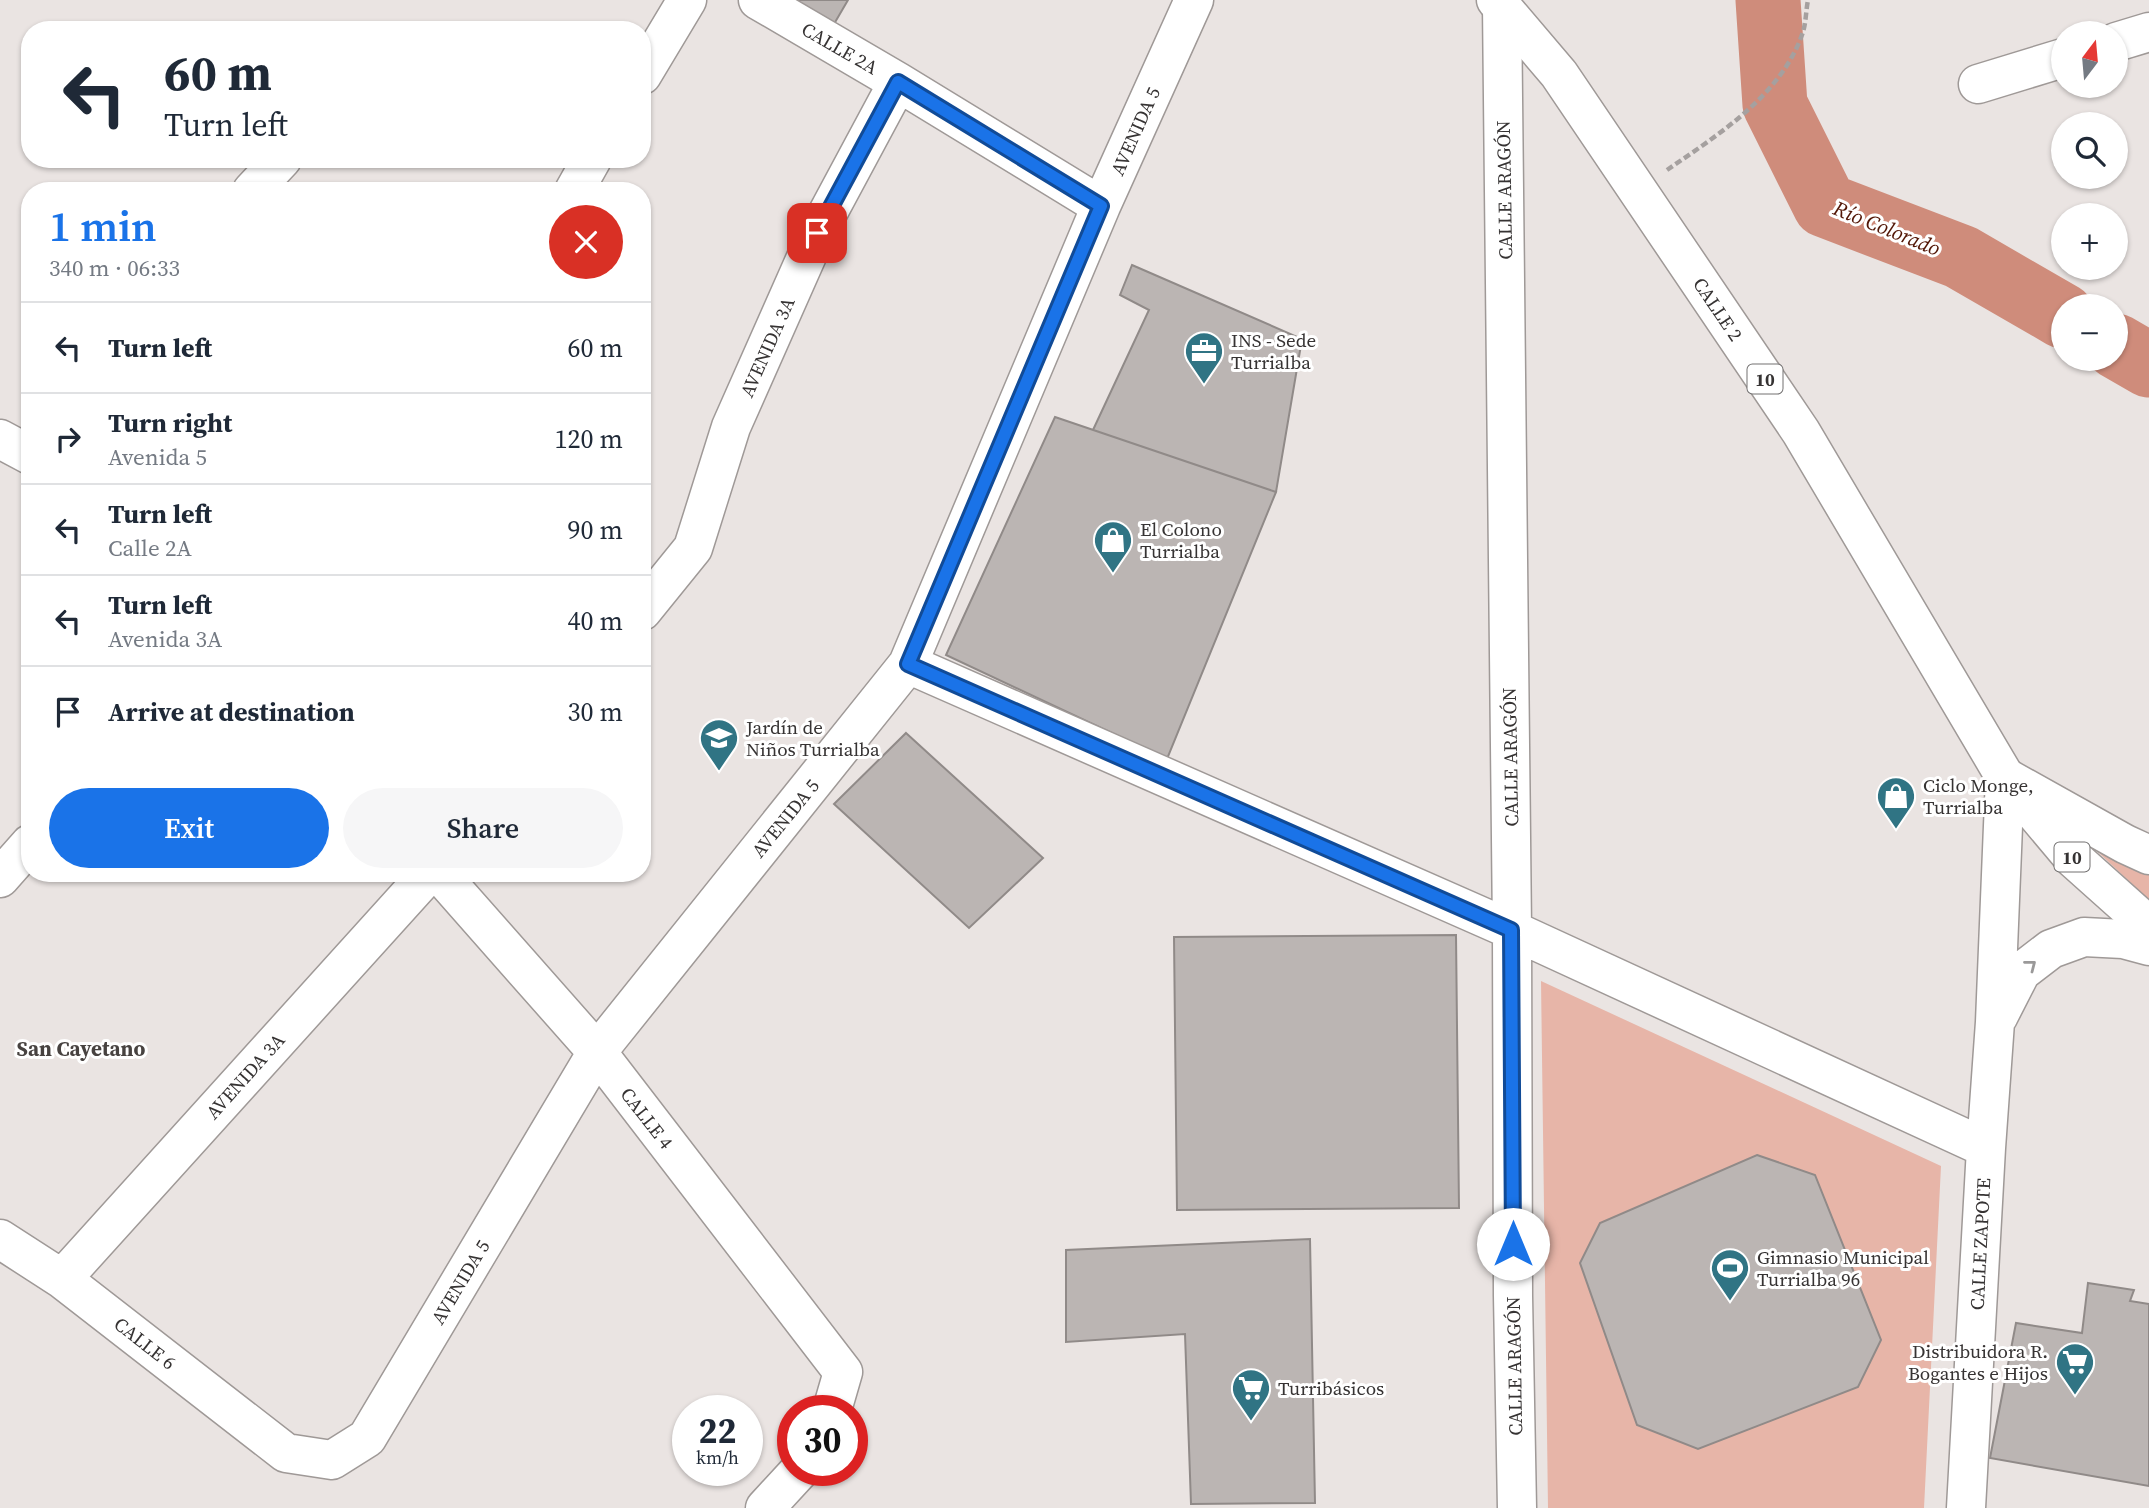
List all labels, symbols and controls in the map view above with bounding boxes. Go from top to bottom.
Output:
street label: CALLE 2A [797,16,883,81]
north arrow [2051,21,2128,98]
map controls [2051,21,2128,371]
text: 60 m [164,39,272,106]
icon: left [49,49,140,140]
street label: AVENIDA 5 [1104,83,1166,179]
text: Turn left [164,103,288,147]
button: search [2051,112,2128,189]
street label: CALLE ARAGÓN [1490,120,1518,260]
water label: Río Colorado [1828,193,1945,263]
text: 1 min [49,197,157,255]
pin [787,203,847,263]
button: + [2051,203,2128,280]
button: close [549,205,623,279]
icon: arrive [798,214,836,252]
text: 340 m · 06:33 [49,252,180,284]
street label: CALLE 2 [1687,272,1749,346]
street label: AVENIDA 3A [733,293,801,401]
button: − [2051,294,2128,371]
place label: INS - Sede Turrialba [1231,327,1316,375]
icon: left [49,329,87,367]
text: Turn left [108,330,212,366]
text: 60 m [568,330,623,366]
office icon: INS - Sede Turrialba [1183,330,1225,385]
road number: 10 [1748,365,1782,394]
text: Turn right [108,405,232,441]
icon: right [49,420,87,458]
text: 120 m [555,421,623,457]
text: Avenida 5 [108,441,207,473]
text: Turn left [108,496,212,532]
icon: left [49,511,87,549]
text: 90 m [568,512,623,548]
place label: El Colono Turrialba [1140,516,1222,564]
shop icon: El Colono Turrialba [1092,519,1134,574]
text: Calle 2A [108,532,192,564]
text: Turn left [108,587,212,623]
icon: left [49,602,87,640]
text: 40 m [568,603,623,639]
text: Avenida 3A [108,623,222,655]
street label: CALLE ARAGÓN [1496,687,1524,827]
icon: arrive [49,693,87,731]
text: Arrive at destination [108,694,355,730]
text: 30 m [568,694,623,730]
place label: Jardín de Niños Turrialba [745,714,880,762]
school or university icon: Jardín de Niños Turrialba [698,717,740,772]
place label: Ciclo Monge, Turrialba [1923,772,2034,820]
street label: AVENIDA 5 [745,773,825,863]
shop icon: Ciclo Monge, Turrialba [1875,775,1917,830]
button: Exit [49,788,329,868]
button: Share [343,788,623,868]
road number: 10 [2054,842,2090,872]
one-way arrow [2022,961,2035,973]
street label: AVENIDA 3A [200,1027,291,1124]
district label: San Cayetano [17,1034,146,1063]
street label: CALLE 4 [615,1082,680,1155]
street label: CALLE ZAPOTE [1964,1177,1996,1311]
position arrow [1476,1207,1550,1281]
street label: AVENIDA 5 [425,1235,495,1329]
place label: Gimnasio Municipal Turrialba 96 [1757,1244,1929,1292]
sports icon: Gimnasio Municipal Turrialba 96 [1709,1247,1751,1302]
street label: CALLE ARAGÓN [1500,1296,1528,1436]
street label: CALLE 6 [109,1311,181,1375]
place label: Distribuidora R. Bogantes e Hijos [1908,1338,2048,1386]
supermarket icon: Distribuidora R. Bogantes e Hijos [2054,1341,2096,1396]
supermarket icon: Turribásicos [1230,1367,1272,1422]
place label: Turribásicos [1278,1375,1384,1401]
speed limit sign: 30 [777,1395,868,1486]
text: 22 [699,1407,736,1455]
text: km/h [696,1445,739,1470]

